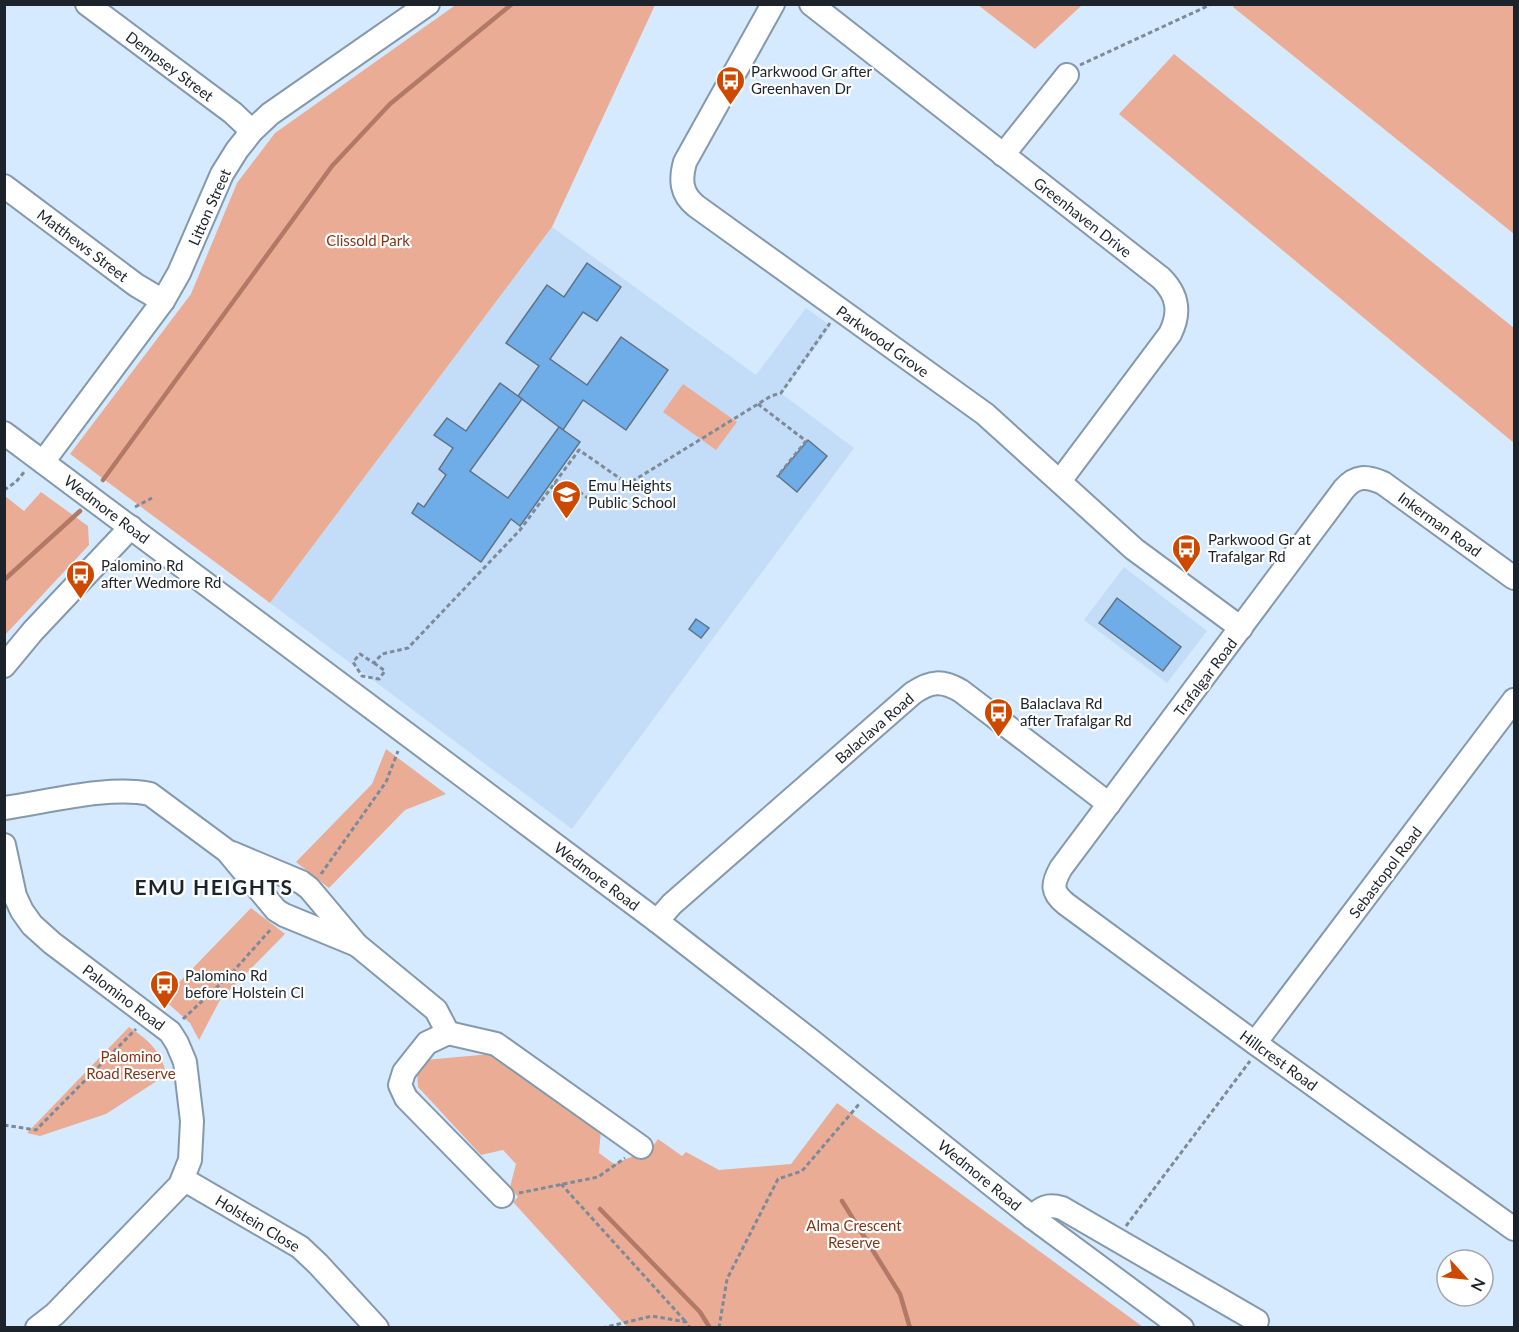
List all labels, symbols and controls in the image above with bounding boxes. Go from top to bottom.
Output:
street label: Dempsey Street [123,27,218,105]
place label: Parkwood Gr after Greenhaven Dr [751,62,873,97]
bus stop icon: Parkwood Gr after Greenhaven Dr [714,64,746,106]
street label: Litton Street [184,165,234,248]
street label: Greenhaven Drive [1030,173,1136,261]
street label: Matthews Street [34,205,132,285]
park label: Clissold Park [326,231,410,249]
street label: Parkwood Grove [833,301,933,381]
street label: Wedmore Road [61,471,153,547]
place label: Emu Heights Public School [588,476,676,511]
school or university icon: Emu Heights Public School [551,478,583,520]
street label: Inkerman Road [1395,488,1485,560]
place label: Parkwood Gr at Trafalgar Rd [1208,530,1311,565]
bus stop icon: Parkwood Gr at Trafalgar Rd [1171,532,1203,574]
place label: Palomino Rd after Wedmore Rd [101,556,221,591]
bus stop icon: Palomino Rd after Wedmore Rd [64,558,96,600]
street label: Trafalgar Road [1170,634,1240,720]
street label: Balaclava Road [831,689,917,767]
place label: Balaclava Rd after Trafalgar Rd [1020,694,1132,729]
bus stop icon: Balaclava Rd after Trafalgar Rd [983,696,1015,738]
street label: Sebastopol Road [1345,823,1425,921]
street label: Wedmore Road [551,838,643,914]
district label: EMU HEIGHTS [134,874,294,899]
street label: Palomino Road [79,960,169,1034]
place label: Palomino Rd before Holstein Cl [185,966,304,1001]
bus stop icon: Palomino Rd before Holstein Cl [148,968,180,1010]
street label: Hillcrest Road [1237,1026,1321,1094]
park label: Palomino Road Reserve [86,1047,176,1082]
street label: Wedmore Road [935,1136,1025,1214]
street label: Holstein Close [213,1191,304,1255]
park label: Alma Crescent Reserve [806,1216,902,1251]
north arrow [1435,1248,1495,1308]
text: N [1468,1275,1490,1295]

